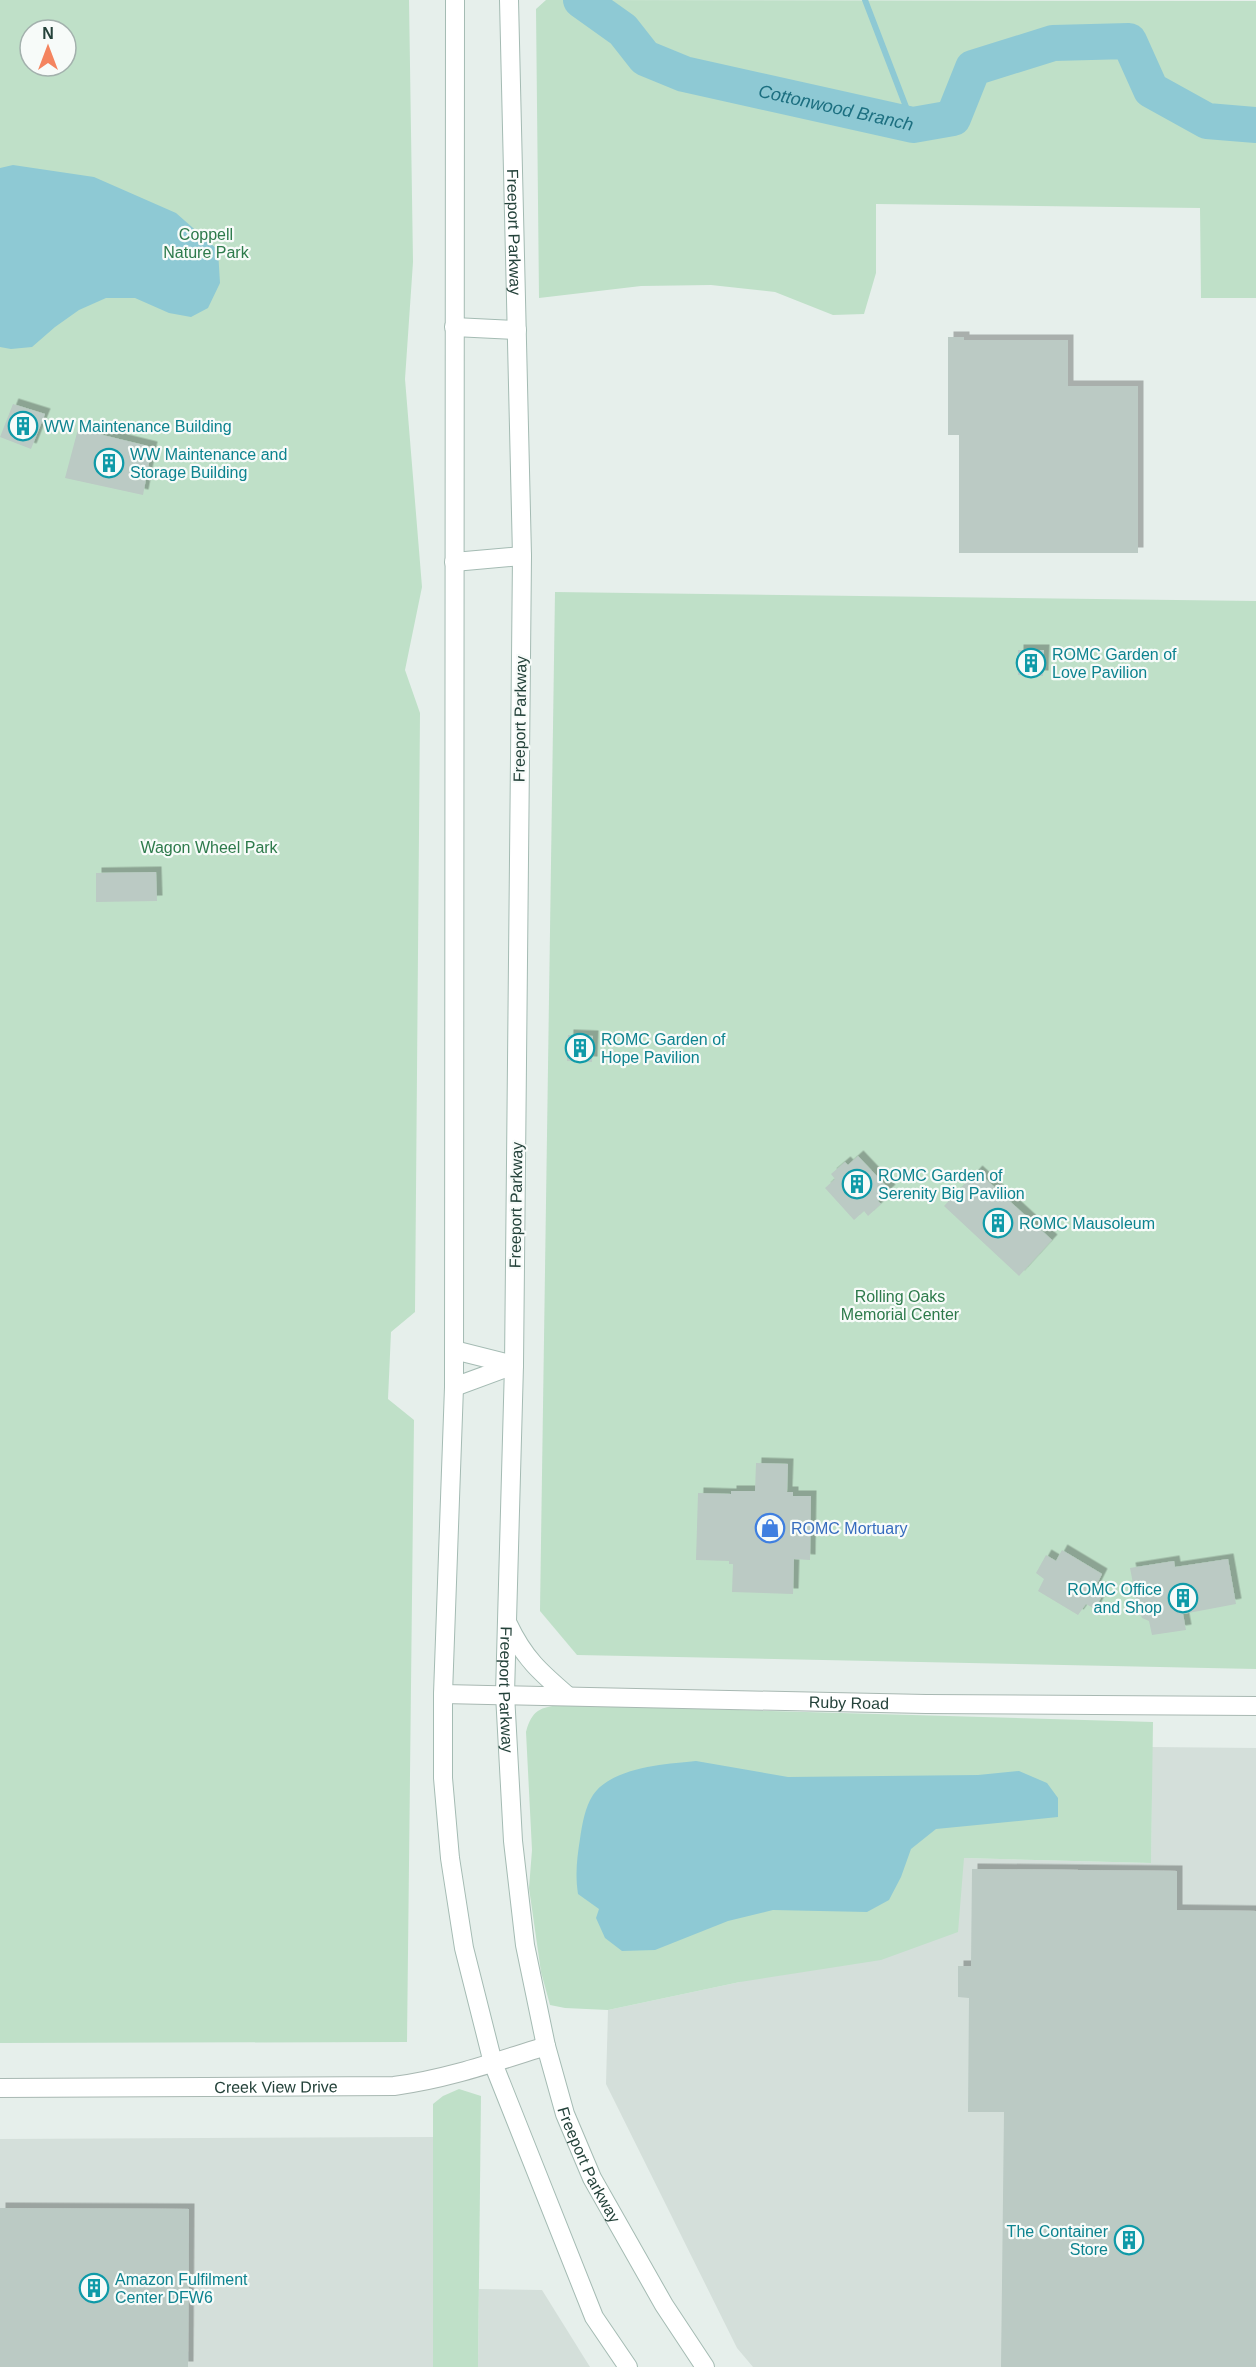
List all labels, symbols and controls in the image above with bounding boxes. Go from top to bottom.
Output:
north arrow [18,18,78,78]
text: N [42,25,54,42]
water label: Cottonwood Branch [757,81,915,135]
street label: Freeport Parkway [504,169,524,295]
park label: Coppell Nature Park [163,226,250,261]
building icon: WW Maintenance Building [7,410,39,442]
place label: WW Maintenance Building [44,418,232,435]
place label: WW Maintenance and Storage Building [130,446,287,481]
building icon: WW Maintenance and Storage Building [93,447,125,479]
place label: ROMC Garden of Love Pavilion [1052,646,1177,681]
building icon: ROMC Garden of Love Pavilion [1015,647,1047,679]
street label: Freeport Parkway [510,656,530,782]
park label: Wagon Wheel Park [140,839,279,856]
place label: ROMC Garden of Hope Pavilion [601,1031,726,1066]
building icon: ROMC Garden of Hope Pavilion [564,1032,596,1064]
street label: Freeport Parkway [506,1142,526,1268]
place label: ROMC Garden of Serenity Big Pavilion [878,1167,1025,1202]
building icon: ROMC Garden of Serenity Big Pavilion [841,1168,873,1200]
building icon: ROMC Mausoleum [982,1207,1014,1239]
place label: ROMC Mausoleum [1019,1215,1155,1232]
park label: Rolling Oaks Memorial Center [841,1288,960,1323]
shop icon: ROMC Mortuary [754,1512,786,1544]
place label: ROMC Mortuary [791,1520,907,1537]
place label: ROMC Office and Shop [1067,1581,1162,1616]
building icon: ROMC Office and Shop [1167,1582,1199,1614]
street label: Freeport Parkway [496,1626,517,1753]
street label: Ruby Road [809,1693,889,1712]
street label: Creek View Drive [214,2078,338,2095]
street label: Freeport Parkway [555,2105,624,2225]
place label: The Container Store [1007,2223,1109,2258]
building icon: The Container Store [1113,2224,1145,2256]
place label: Amazon Fulfilment Center DFW6 [115,2271,248,2306]
building icon: Amazon Fulfilment Center DFW6 [78,2272,110,2304]

